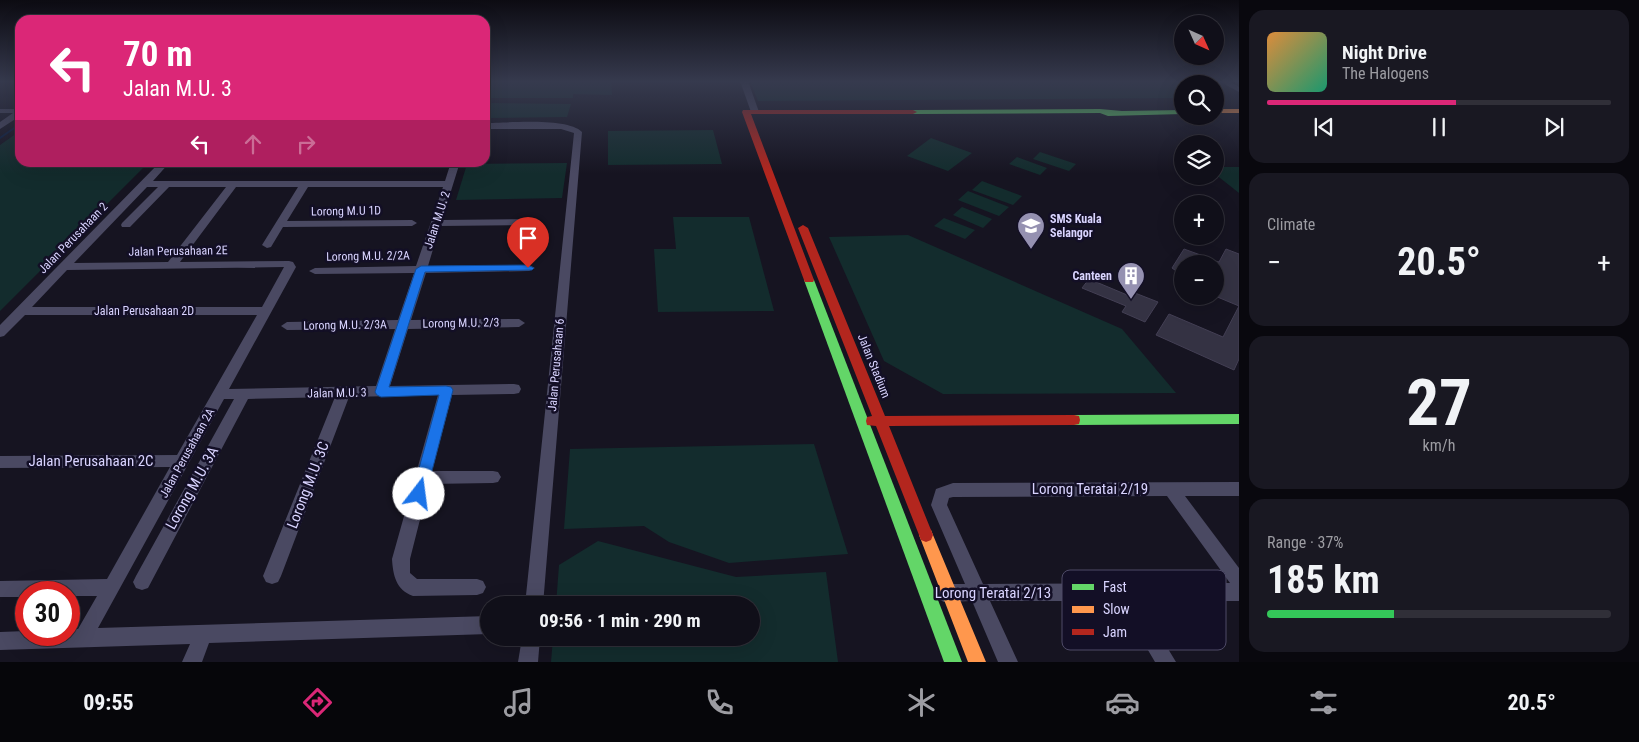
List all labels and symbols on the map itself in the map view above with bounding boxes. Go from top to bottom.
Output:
north arrow [1174,15,1224,65]
street label: Jalan M.U. 2 [421,190,453,250]
street label: Jalan Perusahaan 2 [36,200,110,276]
street label: Lorong M.U 1D [311,203,381,219]
school or university icon: SMS Kuala Selangor [1016,211,1046,250]
place label: SMS Kuala Selangor [1050,212,1102,240]
pin [507,217,549,268]
street label: Jalan Perusahaan 2E [128,243,228,259]
street label: Lorong M.U. 2/2A [326,248,410,264]
building icon: Canteen [1116,261,1146,300]
place label: Canteen [1073,269,1112,283]
street label: Jalan Perusahaan 2D [94,304,194,318]
street label: Lorong M.U. 2/3 [422,315,500,331]
street label: Lorong M.U. 2/3A [303,317,387,333]
street label: Jalan Perusahaan 6 [545,318,567,412]
street label: Jalan Stadium [855,332,893,400]
street label: Jalan M.U. 3 [307,385,367,401]
street label: Jalan Perusahaan 2A [157,406,217,500]
street label: Lorong M.U. 3C [283,439,333,531]
street label: Lorong M.U. 3A [162,443,222,533]
street label: Jalan Perusahaan 2C [28,452,154,470]
position arrow [392,467,444,519]
street label: Lorong Teratai 2/19 [1032,480,1148,498]
legend [1062,570,1226,650]
text: Fast [1103,579,1127,595]
speed limit sign: 30 [15,581,80,646]
street label: Lorong Teratai 2/13 [935,584,1051,602]
text: Slow [1103,601,1130,617]
text: Jam [1103,624,1127,640]

